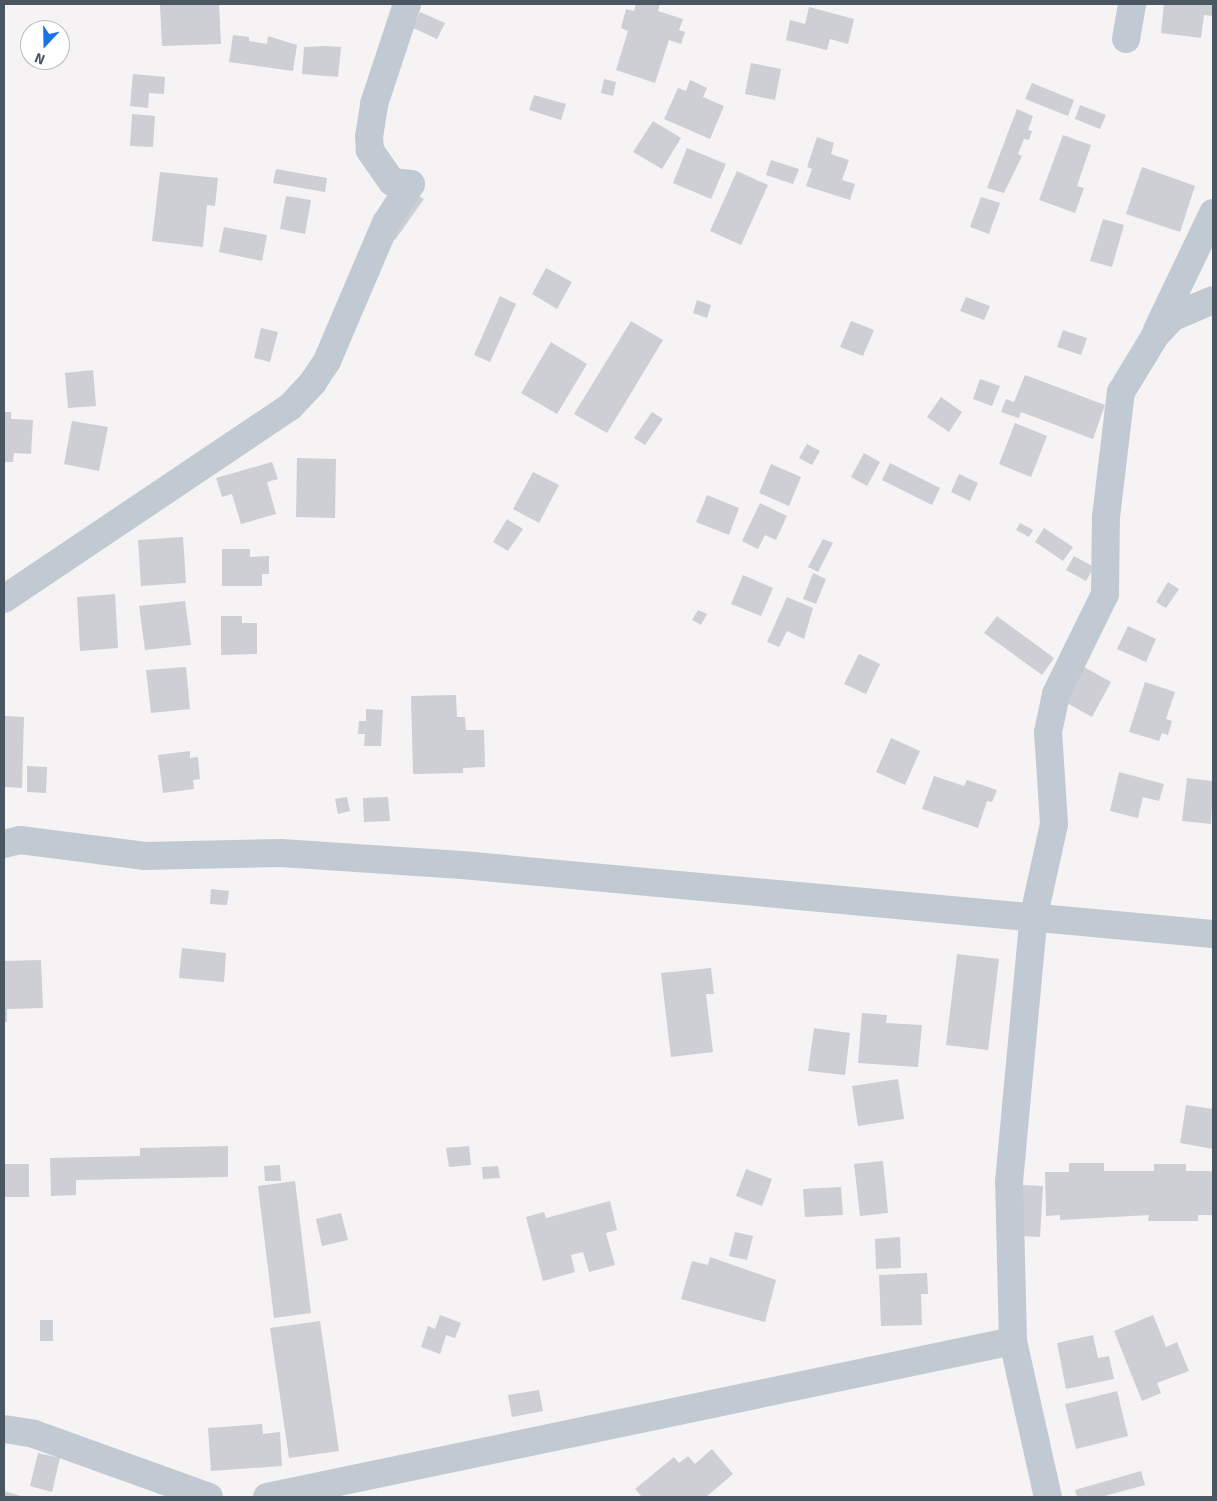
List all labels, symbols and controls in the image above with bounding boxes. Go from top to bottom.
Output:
north arrow [20,20,70,70]
text: N [32,49,47,68]

